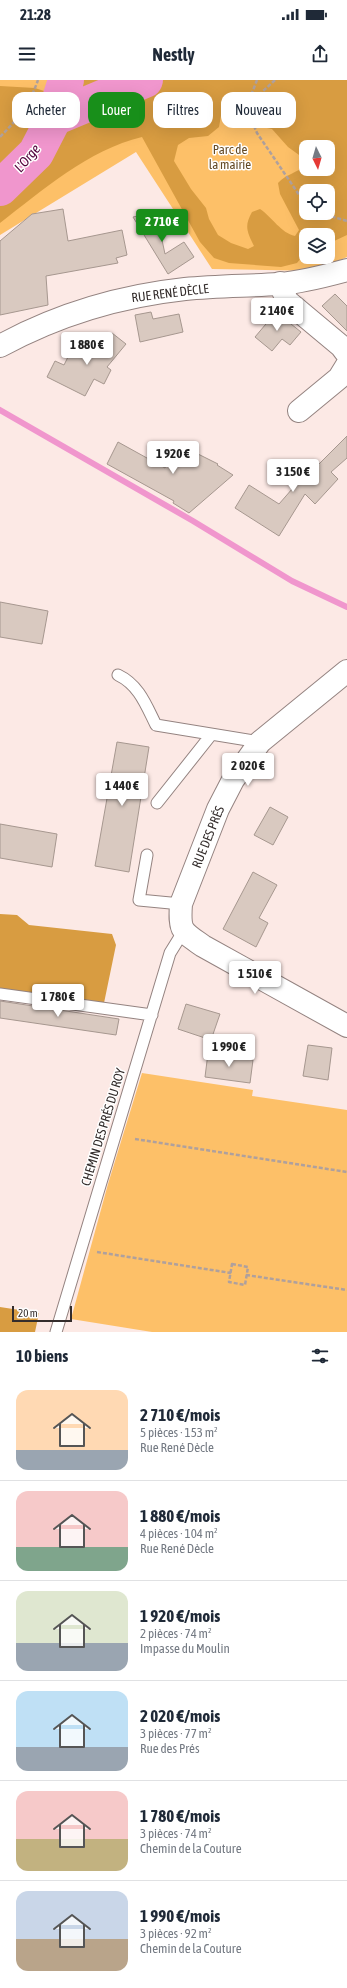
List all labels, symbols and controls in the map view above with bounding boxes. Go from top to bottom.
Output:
text: 21:28 [20,6,51,23]
icon: menu [16,43,38,65]
icon: share [309,43,331,65]
text: Nestly [152,44,195,65]
chip: Acheter [12,92,80,128]
chip: Louer [88,92,145,128]
chip: Filtres [153,92,213,128]
chip: Nouveau [221,92,296,128]
north arrow [299,140,335,176]
map controls [299,140,335,264]
water label: L'Orge [11,141,43,175]
park label: Parc de la mairie [209,142,251,172]
button: locate [299,184,335,220]
pin: 2 710 € [125,209,199,243]
text: 2 710 € [145,214,179,229]
button: layers [299,228,335,264]
street label: RUE RENÉ DÈCLE [130,281,210,305]
pin: 2 140 € [240,298,314,332]
text: 2 140 € [260,303,294,318]
pin: 1 880 € [50,332,124,366]
text: 1 880 € [70,337,104,352]
pin: 1 920 € [136,441,210,475]
text: 1 920 € [156,446,190,461]
pin: 3 150 € [256,459,330,493]
text: 3 150 € [276,464,310,479]
pin: 2 020 € [211,753,285,787]
text: 2 020 € [231,758,265,773]
pin: 1 440 € [85,773,159,807]
text: 1 440 € [105,778,139,793]
street label: RUE DES PRÉS [189,803,227,870]
pin: 1 510 € [218,961,292,995]
text: 1 510 € [238,966,272,981]
pin: 1 780 € [21,984,95,1018]
text: 1 780 € [41,989,75,1004]
pin: 1 990 € [192,1034,266,1068]
text: 1 990 € [212,1039,246,1054]
street label: CHEMIN DES PRÉS DU ROY [78,1066,128,1188]
scale bar [12,1304,72,1323]
text: 20 m [18,1307,38,1319]
icon: filters [309,1345,331,1367]
text: 10 biens [16,1346,68,1366]
text: 2 710 €/mois [140,1405,220,1425]
icon: home [48,1406,96,1454]
text: 5 pièces · 153 m² [140,1425,218,1440]
text: Rue René Dècle [140,1440,214,1455]
text: 1 880 €/mois [140,1506,220,1526]
icon: home [48,1507,96,1555]
text: 4 pièces · 104 m² [140,1526,218,1541]
text: Rue René Dècle [140,1541,214,1556]
text: 1 920 €/mois [140,1606,220,1626]
icon: home [48,1607,96,1655]
text: 2 pièces · 74 m² [140,1626,212,1641]
text: Impasse du Moulin [140,1641,230,1656]
text: 2 020 €/mois [140,1706,220,1726]
icon: home [48,1707,96,1755]
text: 3 pièces · 77 m² [140,1726,212,1741]
text: Rue des Prés [140,1741,200,1756]
text: 1 780 €/mois [140,1806,220,1826]
icon: home [48,1807,96,1855]
text: 3 pièces · 74 m² [140,1826,212,1841]
text: Chemin de la Couture [140,1841,242,1856]
text: 1 990 €/mois [140,1906,220,1926]
icon: home [48,1907,96,1955]
text: 3 pièces · 92 m² [140,1926,212,1941]
text: Chemin de la Couture [140,1941,242,1956]

